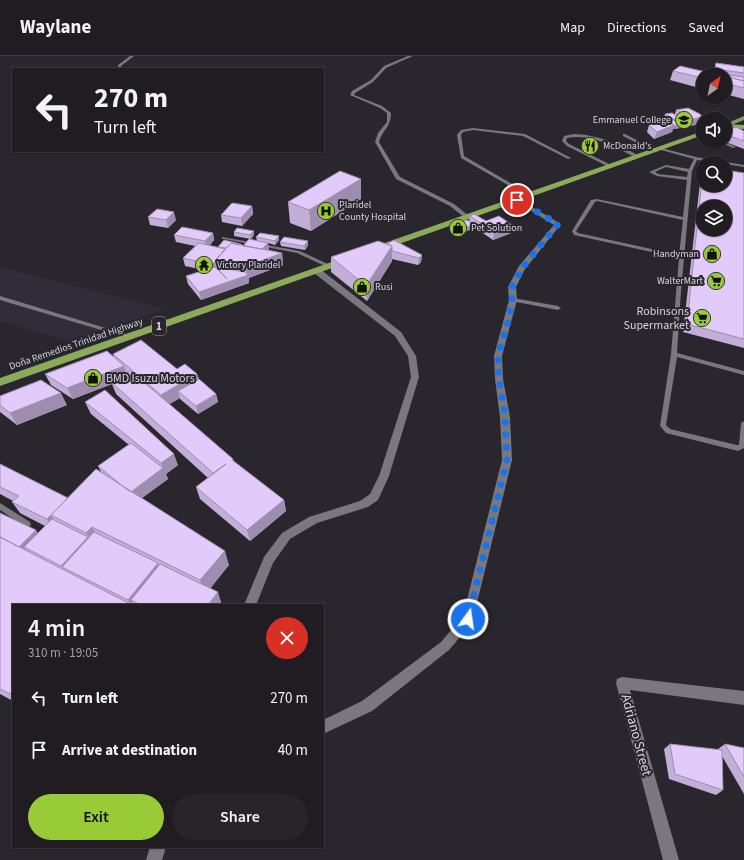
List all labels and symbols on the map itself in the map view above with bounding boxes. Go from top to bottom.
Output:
north arrow [696,68,732,104]
school or university icon: Emmanuel College [674,110,694,130]
place label: Emmanuel College [593,113,671,127]
restaurant icon: McDonald's [580,136,600,156]
place label: McDonald's [603,139,652,153]
pin [500,183,534,217]
place label: Plaridel County Hospital [339,198,406,224]
hospital icon: Plaridel County Hospital [316,201,336,221]
shop icon: Pet Solution [448,218,468,238]
place label: Pet Solution [471,221,522,235]
shop icon: Handyman [702,244,722,264]
place label: Handyman [653,247,699,261]
temple icon: Victory Plaridel [194,255,214,275]
place label: Victory Plaridel [217,258,281,272]
supermarket icon: WalterMart [706,271,726,291]
place label: WalterMart [657,274,704,288]
shop icon: Rusi [352,277,372,297]
place label: Rusi [375,280,393,294]
place label: Robinsons Supermarket [624,303,689,334]
supermarket icon: Robinsons Supermarket [692,308,712,328]
street label: Doña Remedios Trinidad Highway [7,314,145,374]
road number: 1 [152,317,166,335]
shop icon: BMD Isuzu Motors [83,368,103,388]
place label: BMD Isuzu Motors [106,370,195,387]
position arrow [447,598,489,640]
street label: Adriano Street [615,692,657,778]

